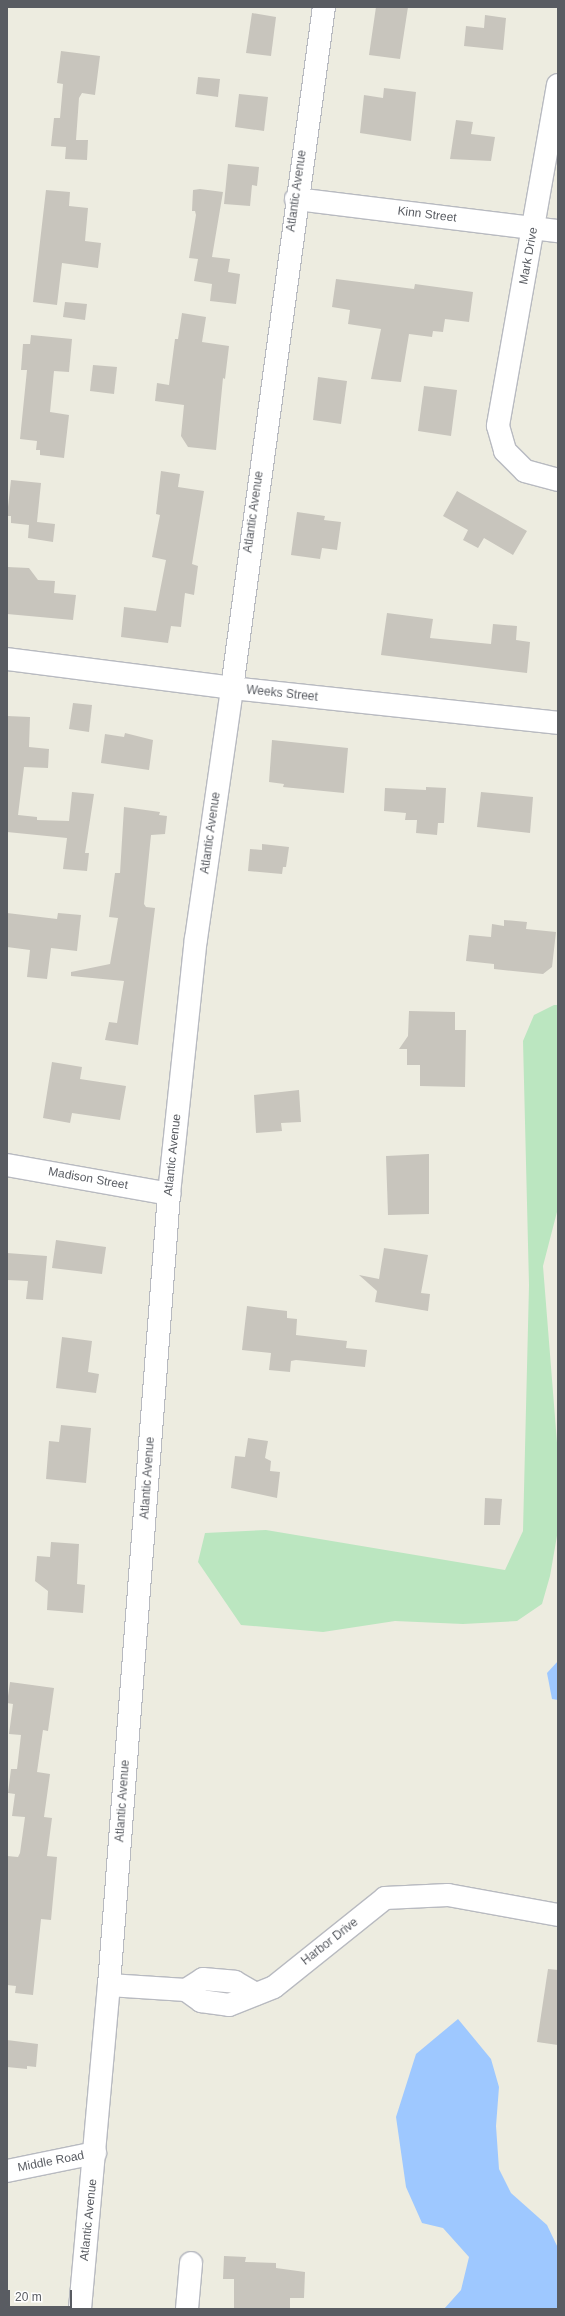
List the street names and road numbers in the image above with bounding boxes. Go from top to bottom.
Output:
street label: Atlantic Avenue [284,149,310,233]
street label: Kinn Street [397,204,457,226]
street label: Mark Drive [517,226,541,286]
street label: Atlantic Avenue [241,470,267,554]
street label: Weeks Street [246,683,318,705]
street label: Atlantic Avenue [198,791,224,875]
street label: Atlantic Avenue [161,1113,185,1197]
street label: Madison Street [47,1165,129,1193]
street label: Atlantic Avenue [138,1436,158,1520]
street label: Atlantic Avenue [113,1759,133,1843]
street label: Harbor Drive [299,1915,361,1969]
street label: Middle Road [17,2149,85,2175]
street label: Atlantic Avenue [77,2178,101,2262]

